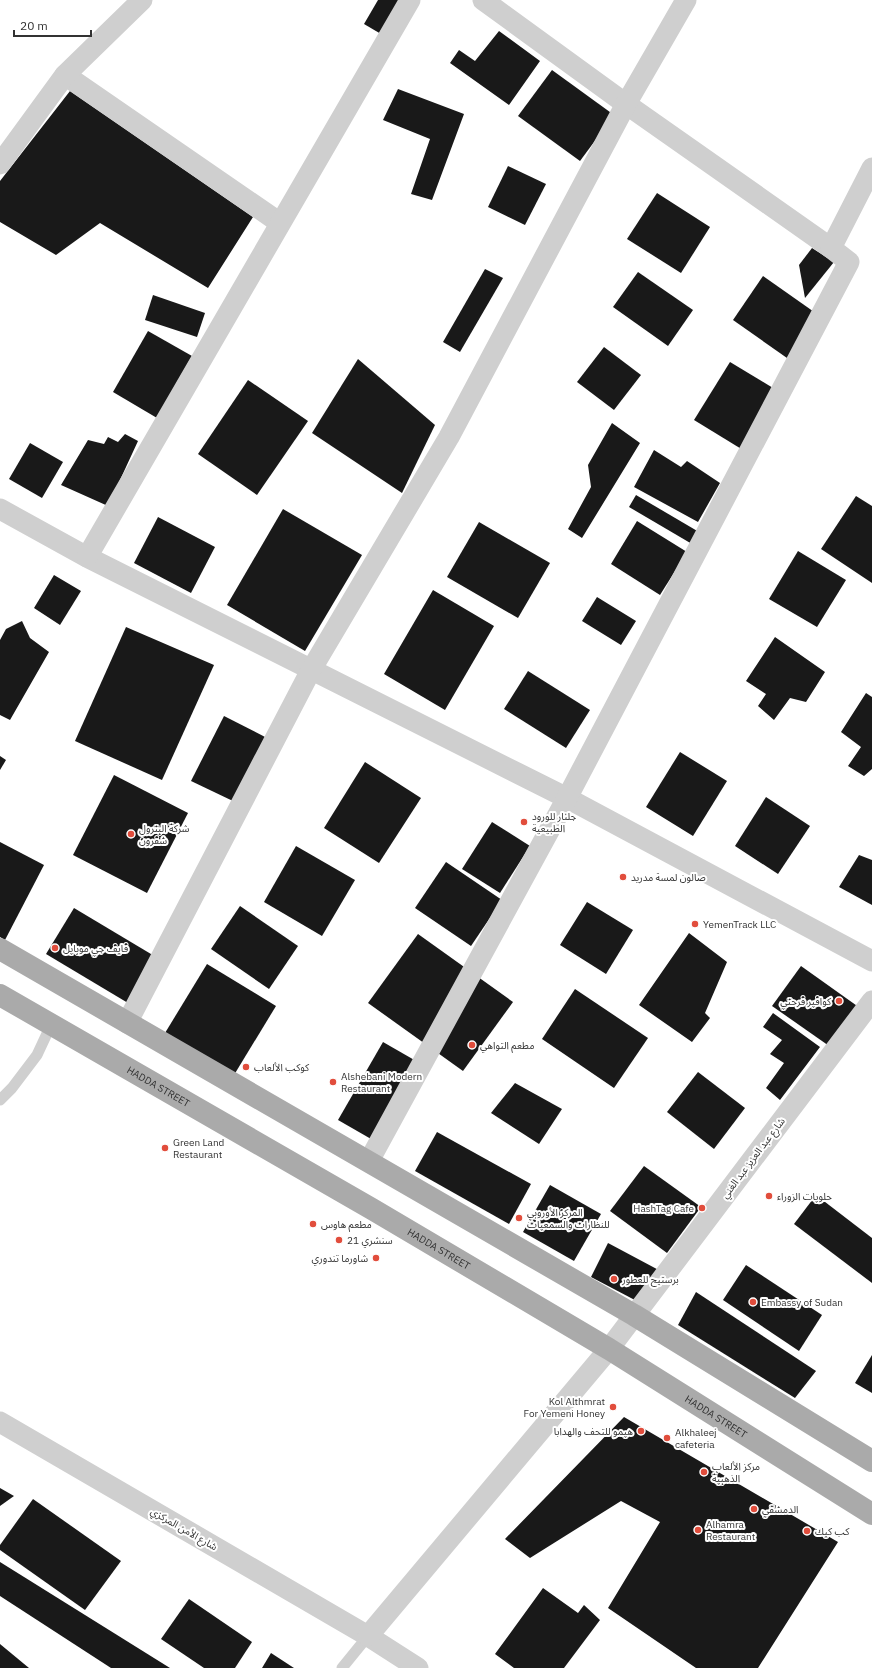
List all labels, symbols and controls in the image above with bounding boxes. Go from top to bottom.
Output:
scale bar [14,12,91,38]
text: 20 m [20,18,48,33]
place label: جلنار للورود الطبيعية [532,810,577,835]
marker: جلنار للورود الطبيعية [519,817,529,827]
place label: شركة البترول شفرون [139,822,189,847]
marker: شركة البترول شفرون [126,829,136,839]
place label: صالون لمسة مدريد [631,871,706,884]
marker: صالون لمسة مدريد [618,872,628,882]
place label: YemenTrack LLC [703,918,776,931]
marker: YemenTrack LLC [690,919,700,929]
place label: فايف جي موبايل [63,942,129,956]
marker: فايف جي موبايل [50,943,60,953]
place label: كوافير فرحتي [780,995,832,1009]
marker: كوافير فرحتي [834,996,844,1006]
place label: مطعم التواهي [480,1039,534,1053]
marker: مطعم التواهي [467,1040,477,1050]
place label: كوكب الألعاب [254,1061,310,1074]
marker: كوكب الألعاب [241,1062,251,1072]
street label: HADDA STREET [125,1063,193,1110]
place label: Alshebani Modern Restaurant [341,1070,422,1095]
marker: Alshebani Modern Restaurant [328,1077,338,1087]
street label: شارع عبد العزيز عبد الغني [718,1115,789,1202]
place label: Green Land Restaurant [173,1136,224,1161]
marker: Green Land Restaurant [160,1143,170,1153]
place label: حلويات الزوراء [777,1190,832,1203]
marker: حلويات الزوراء [764,1191,774,1201]
place label: HashTag Cafe [633,1202,695,1215]
marker: HashTag Cafe [697,1203,707,1213]
place label: المركز الأوروبي للنظارات والسمعيات [527,1206,610,1231]
marker: المركز الأوروبي للنظارات والسمعيات [514,1213,524,1223]
place label: مطعم هاوس [321,1218,372,1232]
marker: مطعم هاوس [308,1219,318,1229]
street label: HADDA STREET [405,1225,473,1272]
place label: 21 سنشري [347,1234,393,1248]
marker: 21 سنشري [334,1235,344,1245]
place label: شاورما تندوري [312,1252,368,1266]
marker: شاورما تندوري [371,1253,381,1263]
place label: برستيج للعطور [621,1273,679,1287]
marker: برستيج للعطور [609,1274,619,1284]
place label: Embassy of Sudan [761,1296,843,1309]
marker: Embassy of Sudan [748,1297,758,1307]
street label: HADDA STREET [683,1392,750,1441]
place label: Kol Althmrat For Yemeni Honey [524,1395,605,1420]
marker: Kol Althmrat For Yemeni Honey [608,1402,618,1412]
place label: هيمو للتحف والهدابا [554,1425,633,1438]
marker: هيمو للتحف والهدابا [636,1426,646,1436]
place label: Alkhaleej cafeteria [675,1426,717,1451]
marker: Alkhaleej cafeteria [662,1433,672,1443]
place label: مركز الألعاب الذهبية [712,1460,760,1485]
marker: مركز الألعاب الذهبية [699,1467,709,1477]
place label: الدمشقي [762,1503,798,1517]
marker: الدمشقي [749,1504,759,1514]
street label: شارع الأمن المركزي [148,1505,220,1555]
place label: Alhamra Restaurant [706,1518,756,1543]
marker: Alhamra Restaurant [693,1525,703,1535]
place label: كب كيك [815,1525,850,1538]
marker: كب كيك [802,1526,812,1536]

